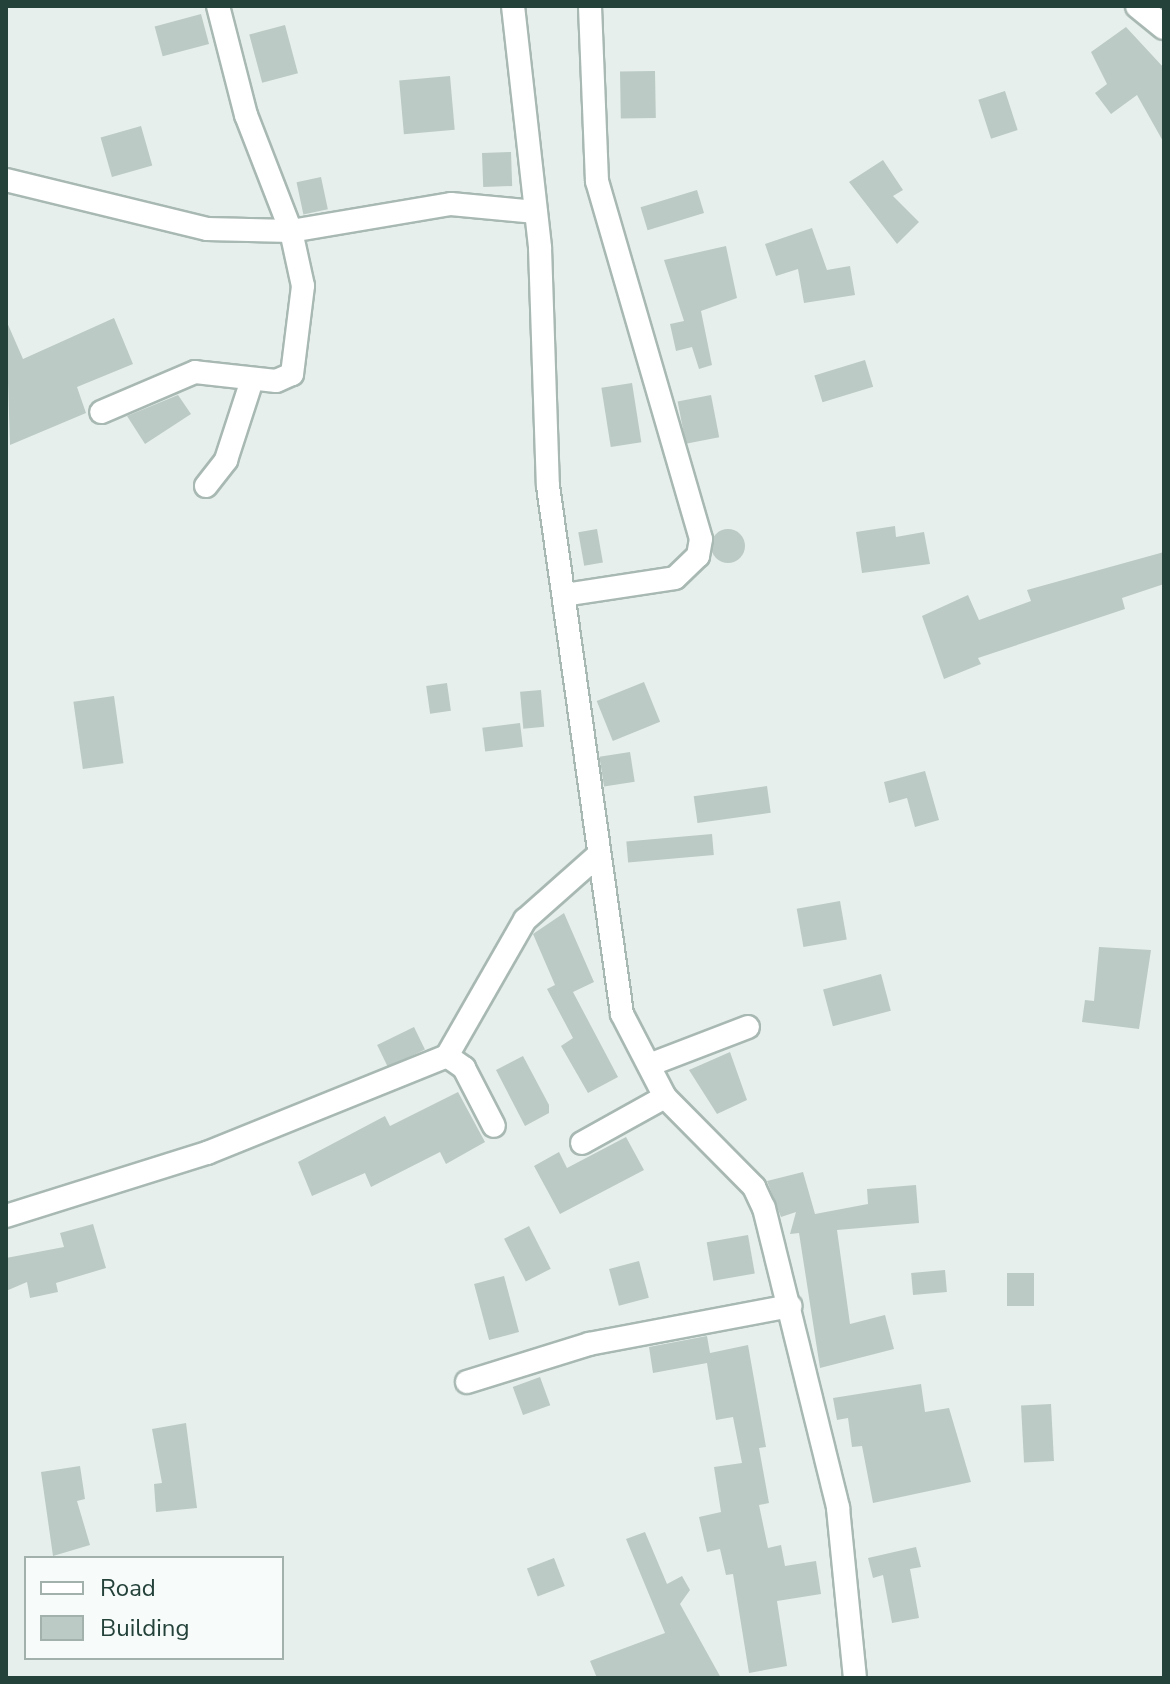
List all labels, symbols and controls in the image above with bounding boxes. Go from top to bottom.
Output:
legend [24,1556,284,1660]
text: Road [100,1572,156,1604]
text: Building [100,1612,190,1644]

